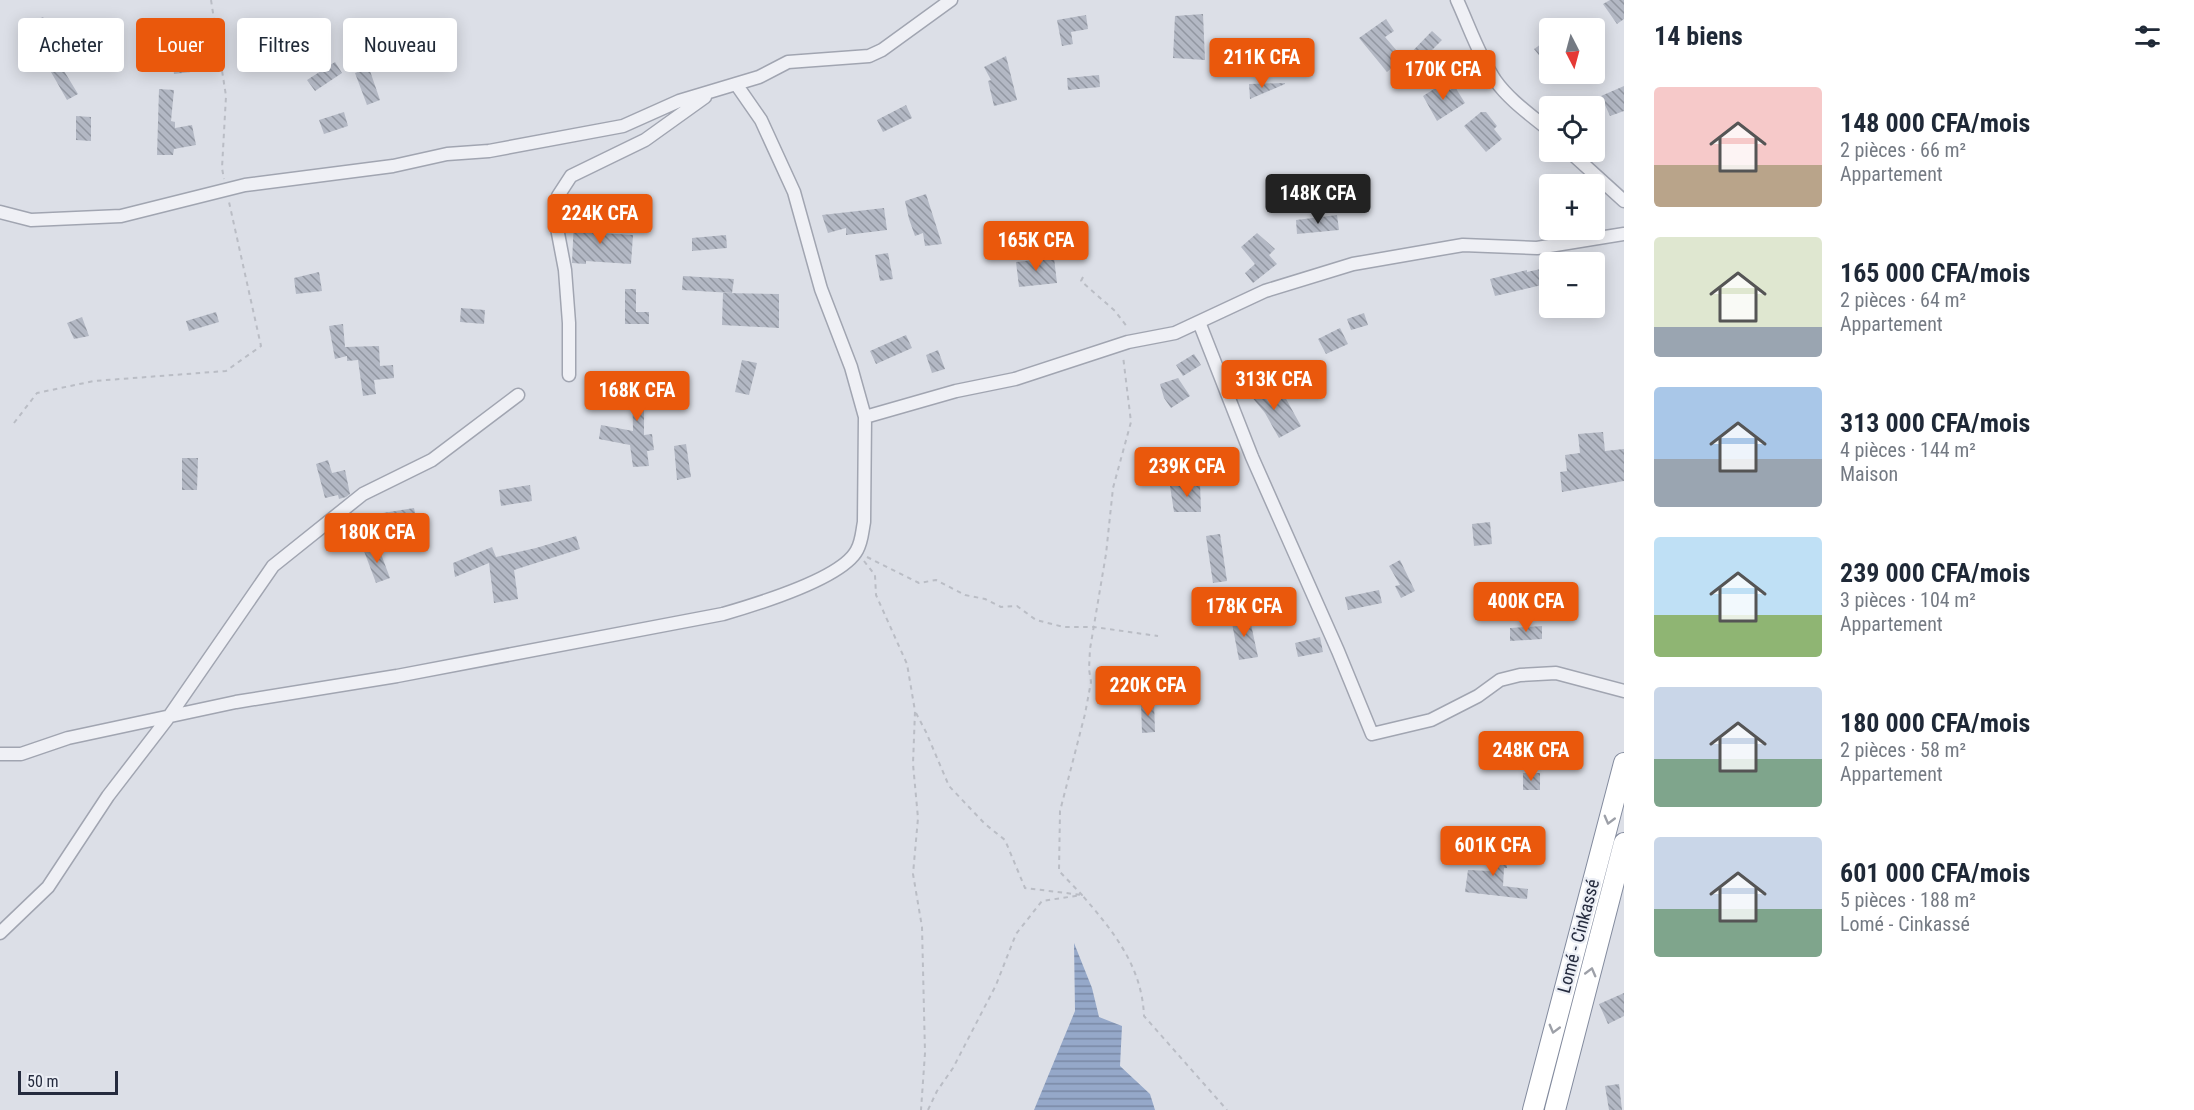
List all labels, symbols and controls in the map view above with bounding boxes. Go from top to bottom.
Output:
chip: Acheter [18,18,124,72]
chip: Louer [136,18,225,72]
chip: Filtres [237,18,331,72]
chip: Nouveau [343,18,457,72]
north arrow [1539,18,1605,84]
map controls [1539,18,1605,318]
icon: filters [2131,20,2164,53]
text: 14 biens [1654,21,1743,51]
pin: 211K CFA [1200,38,1324,89]
text: 211K CFA [1224,45,1301,69]
pin: 170K CFA [1381,50,1505,101]
text: 170K CFA [1405,57,1482,81]
button: locate [1539,96,1605,162]
text: 148 000 CFA/mois [1840,108,2030,138]
icon: home [1702,111,1774,183]
text: 2 pièces · 66 m² [1840,138,1966,162]
text: Appartement [1840,162,1943,186]
pin: 148K CFA [1256,174,1380,225]
button: + [1539,174,1605,240]
text: 148K CFA [1280,181,1357,205]
pin: 224K CFA [538,194,662,245]
text: 224K CFA [562,201,639,225]
pin: 165K CFA [974,221,1098,272]
text: 165K CFA [998,228,1075,252]
button: − [1539,252,1605,318]
text: 165 000 CFA/mois [1840,258,2030,288]
icon: home [1702,261,1774,333]
text: 2 pièces · 64 m² [1840,288,1966,312]
text: Appartement [1840,312,1943,336]
pin: 313K CFA [1212,360,1336,411]
text: 313K CFA [1236,367,1313,391]
pin: 168K CFA [575,371,699,422]
text: 168K CFA [599,378,676,402]
text: 313 000 CFA/mois [1840,408,2030,438]
icon: home [1702,411,1774,483]
text: 4 pièces · 144 m² [1840,438,1976,462]
pin: 239K CFA [1125,447,1249,498]
text: 239K CFA [1149,454,1226,478]
text: Maison [1840,462,1898,486]
pin: 180K CFA [315,513,439,564]
text: 180K CFA [339,520,416,544]
text: 239 000 CFA/mois [1840,558,2030,588]
icon: home [1702,561,1774,633]
pin: 400K CFA [1464,582,1588,633]
pin: 178K CFA [1182,587,1306,638]
text: 3 pièces · 104 m² [1840,588,1976,612]
text: 400K CFA [1488,589,1565,613]
text: 178K CFA [1206,594,1283,618]
text: Appartement [1840,612,1943,636]
pin: 220K CFA [1086,666,1210,717]
text: 220K CFA [1110,673,1187,697]
text: 180 000 CFA/mois [1840,708,2030,738]
icon: home [1702,711,1774,783]
pin: 248K CFA [1469,731,1593,782]
text: 248K CFA [1493,738,1570,762]
text: 2 pièces · 58 m² [1840,738,1966,762]
text: Appartement [1840,762,1943,786]
one-way arrow [1604,814,1616,825]
pin: 601K CFA [1431,826,1555,877]
text: 601K CFA [1455,833,1532,857]
text: 601 000 CFA/mois [1840,858,2030,888]
icon: home [1702,861,1774,933]
street label: Lomé - Cinkassé [1553,877,1603,995]
text: 5 pièces · 188 m² [1840,888,1976,912]
text: Lomé - Cinkassé [1840,912,1970,936]
one-way arrow [1584,967,1596,978]
one-way arrow [1548,1023,1561,1033]
scale bar [18,1068,118,1096]
text: 50 m [27,1072,59,1091]

